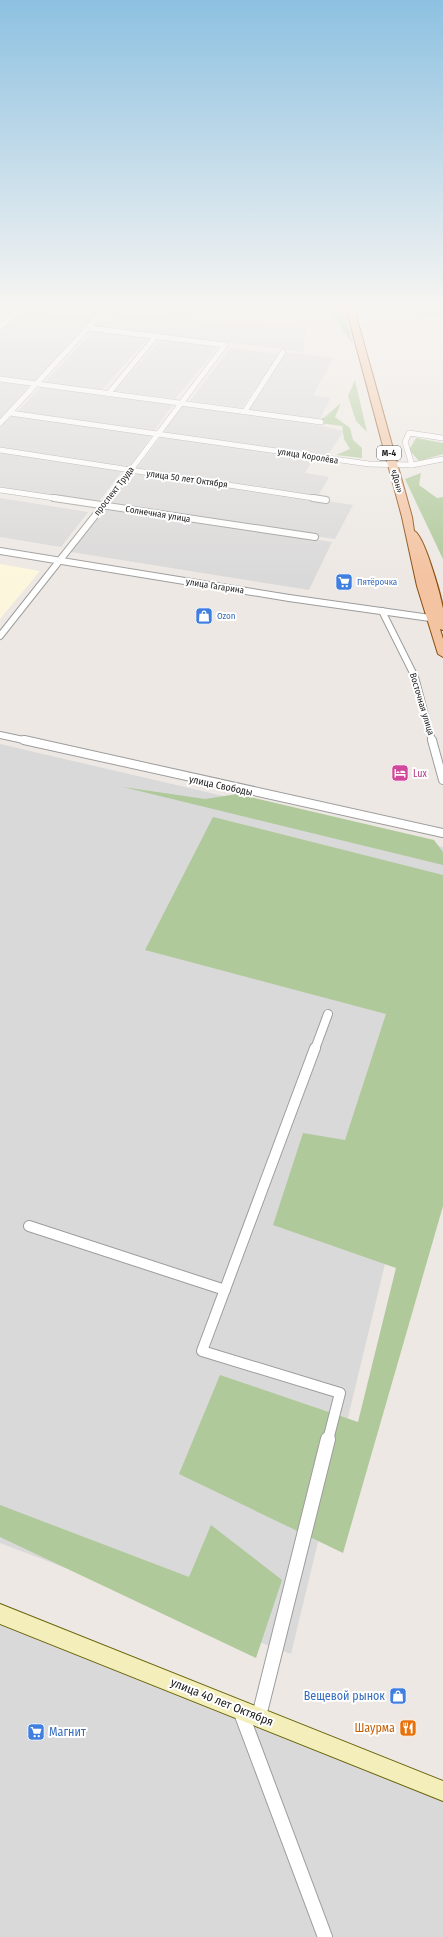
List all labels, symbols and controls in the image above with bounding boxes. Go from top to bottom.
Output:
street label: улица Королёва [277,446,340,466]
road number: М-4 [377,446,401,460]
street label: проспект Труда [92,464,137,517]
street label: улица 50 лет Октября [146,468,228,490]
street label: «Дон» [389,468,405,494]
street label: Солнечная улица [125,504,192,524]
supermarket icon: Пятёрочка [334,572,354,592]
street label: улица Гагарина [185,576,245,596]
place label: Пятёрочка [357,577,398,587]
shop icon: Ozon [194,606,214,626]
place label: Ozon [217,611,236,621]
street label: Восточная улица [408,672,436,737]
hotel icon: Lux [390,763,410,783]
place label: Lux [413,768,428,780]
street label: улица Свободы [188,773,254,799]
street label: улица 40 лет Октября [169,1675,275,1729]
shop icon: Вещевой рынок [388,1686,408,1706]
place label: Вещевой рынок [304,1689,385,1703]
restaurant icon: Шаурма [398,1718,418,1738]
place label: Шаурма [354,1721,395,1735]
supermarket icon: Магнит [26,1722,46,1742]
place label: Магнит [49,1725,86,1739]

